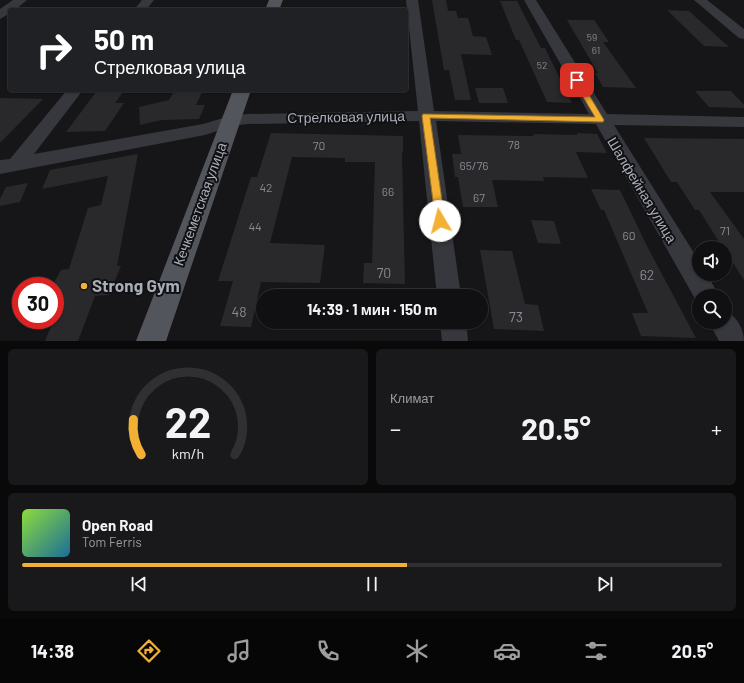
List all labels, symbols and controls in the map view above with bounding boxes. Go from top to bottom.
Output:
text: 50 m [94,22,154,56]
icon: right [28,24,80,76]
house number: 59 [587,31,597,43]
house number: 61 [592,44,600,56]
text: Стрелковая улица [94,56,245,78]
house number: 52 [537,59,547,71]
pin [560,63,594,97]
icon: arrive [566,69,588,91]
street label: Стрелковая улица [287,107,405,126]
street label: Шалфейная улица [604,134,681,246]
house number: 78 [508,137,520,151]
house number: 70 [313,138,325,152]
street label: Кечкеметская улица [169,140,230,268]
house number: 65/76 [459,158,489,172]
house number: 42 [259,180,273,194]
house number: 66 [382,184,394,198]
house number: 67 [473,190,485,204]
position arrow [419,200,461,242]
house number: 44 [248,219,262,233]
house number: 71 [720,223,730,237]
house number: 60 [623,228,635,242]
map controls [692,241,732,329]
button: sound [692,241,732,281]
house number: 70 [377,264,391,281]
house number: 62 [640,266,654,283]
place label: Strong Gym [92,275,180,295]
speed limit sign: 30 [12,277,64,329]
marker: Strong Gym [79,281,89,291]
button: search [692,289,732,329]
text: 14:39 · 1 мин · 150 m [307,300,437,318]
house number: 48 [231,303,247,320]
house number: 73 [509,308,523,325]
text: Климат [390,390,434,406]
text: 22 [165,396,211,446]
text: 20.5° [521,410,591,446]
text: − [390,415,401,441]
text: + [711,415,722,441]
text: km/h [172,445,204,462]
text: Open Road [82,516,153,534]
text: Tom Ferris [82,534,142,550]
icon: previous [128,573,150,595]
icon: pause [361,573,383,595]
icon: next [594,573,616,595]
icon: directions [135,637,163,665]
icon: music [225,637,253,665]
icon: phone [314,637,342,665]
icon: climate [403,637,431,665]
icon: car [493,637,521,665]
icon: filters [582,637,610,665]
text: 14:38 [31,640,74,662]
text: 20.5° [672,640,713,662]

